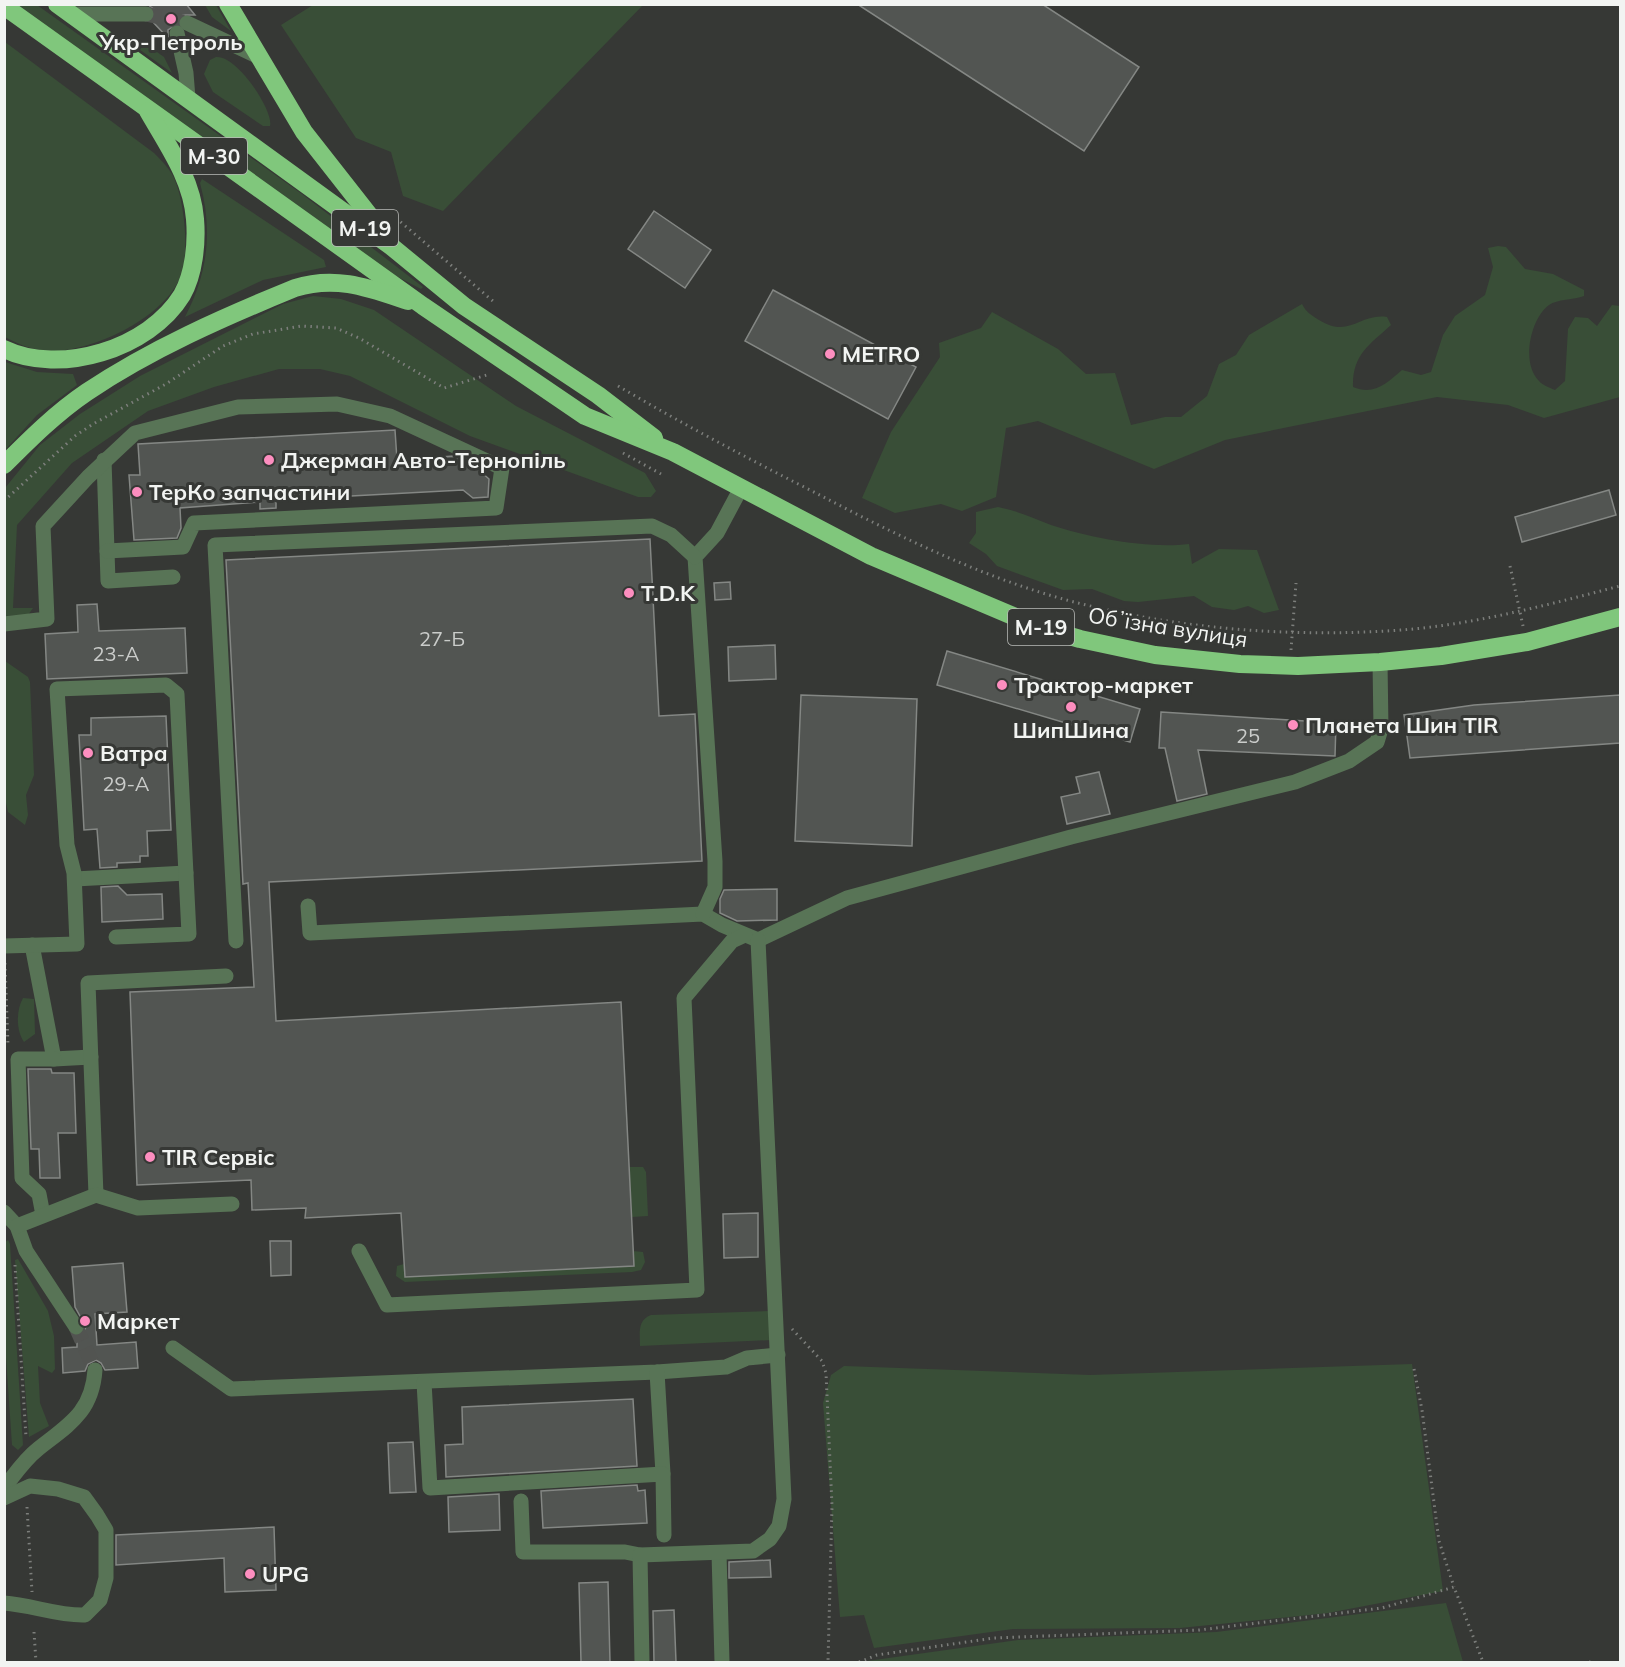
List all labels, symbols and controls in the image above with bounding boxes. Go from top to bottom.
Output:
marker: Укр-Петроль [164,12,178,26]
place label: Укр-Петроль [98,28,243,56]
road number: М-30 [181,138,247,174]
road number: М-19 [332,210,398,246]
place label: METRO [842,340,920,368]
marker: METRO [823,347,837,361]
place label: Джерман Авто-Тернопіль [281,446,566,474]
marker: Джерман Авто-Тернопіль [262,453,276,467]
place label: ТерКо запчастини [149,478,350,506]
marker: ТерКо запчастини [130,485,144,499]
place label: T.D.K [641,579,696,607]
marker: T.D.K [622,586,636,600]
street label: Обʼїзна вулиця [1086,601,1250,653]
road number: М-19 [1008,609,1074,645]
house number: 27-Б [419,626,465,651]
house number: 23-А [93,641,140,666]
place label: Трактор-маркет [1014,671,1193,699]
marker: Трактор-маркет [995,678,1009,692]
marker: ШипШина [1064,700,1078,714]
place label: Планета Шин TIR [1305,711,1499,739]
place label: ШипШина [1013,716,1129,744]
marker: Планета Шин TIR [1286,718,1300,732]
house number: 25 [1236,723,1260,748]
place label: Ватра [100,739,168,767]
marker: Ватра [81,746,95,760]
house number: 29-А [103,771,150,796]
place label: TIR Сервіс [162,1143,275,1171]
marker: TIR Сервіс [143,1150,157,1164]
place label: Маркет [97,1307,180,1335]
marker: Маркет [78,1314,92,1328]
place label: UPG [262,1560,309,1588]
marker: UPG [243,1567,257,1581]

